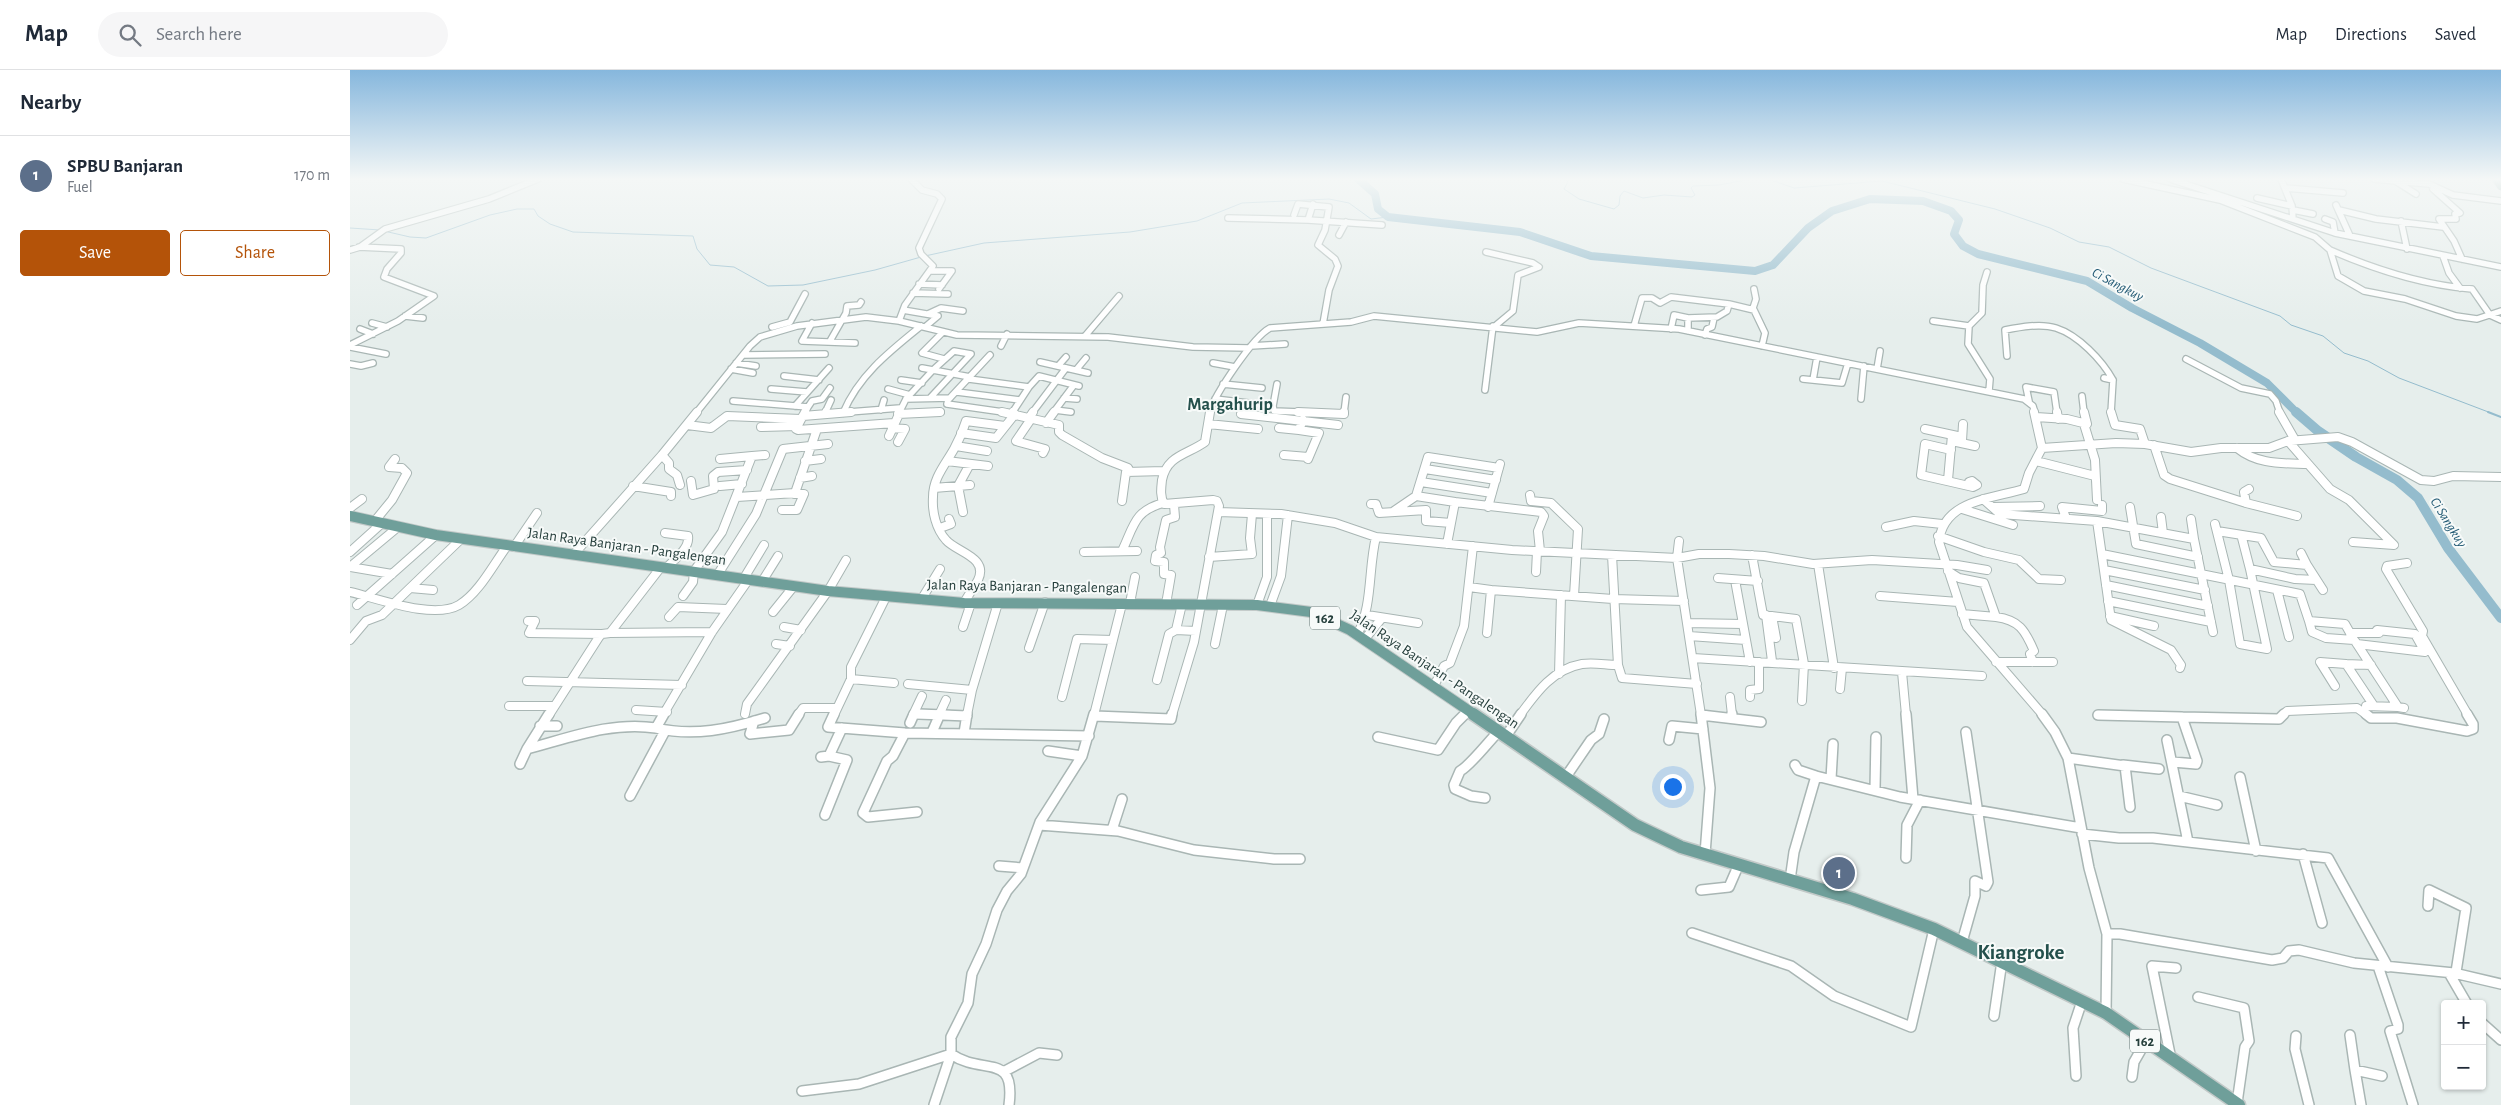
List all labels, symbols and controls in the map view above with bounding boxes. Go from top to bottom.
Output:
search box [98,12,448,57]
icon: search [116,21,144,49]
text: Map [25,22,68,46]
text: Search here [156,25,242,44]
text: Map [2276,26,2307,44]
text: Directions [2335,26,2407,44]
text: Saved [2435,26,2476,44]
text: Nearby [20,92,81,113]
text: SPBU Banjaran [67,157,183,176]
text: 1 [33,167,39,183]
text: 170 m [294,167,330,183]
text: Fuel [67,179,93,195]
button: Save [20,230,170,276]
button: Share [180,230,330,276]
water label: Ci Sangkuy [2090,266,2146,304]
district label: Margahurip [1187,396,1273,414]
water label: Ci Sangkuy [2427,495,2469,550]
street label: Jalan Raya Banjaran - Pangalengan [527,525,727,568]
street label: Jalan Raya Banjaran - Pangalengan [927,577,1127,596]
road number: 162 [1310,606,1340,630]
street label: Jalan Raya Banjaran - Pangalengan [1347,607,1522,732]
your location [1660,774,1686,800]
pin: 1 [1823,854,1855,892]
district label: Kiangroke [1978,942,2065,963]
map controls [2441,1000,2486,1090]
button: + [2441,1000,2486,1045]
road number: 162 [2130,1029,2160,1052]
button: − [2441,1045,2486,1090]

